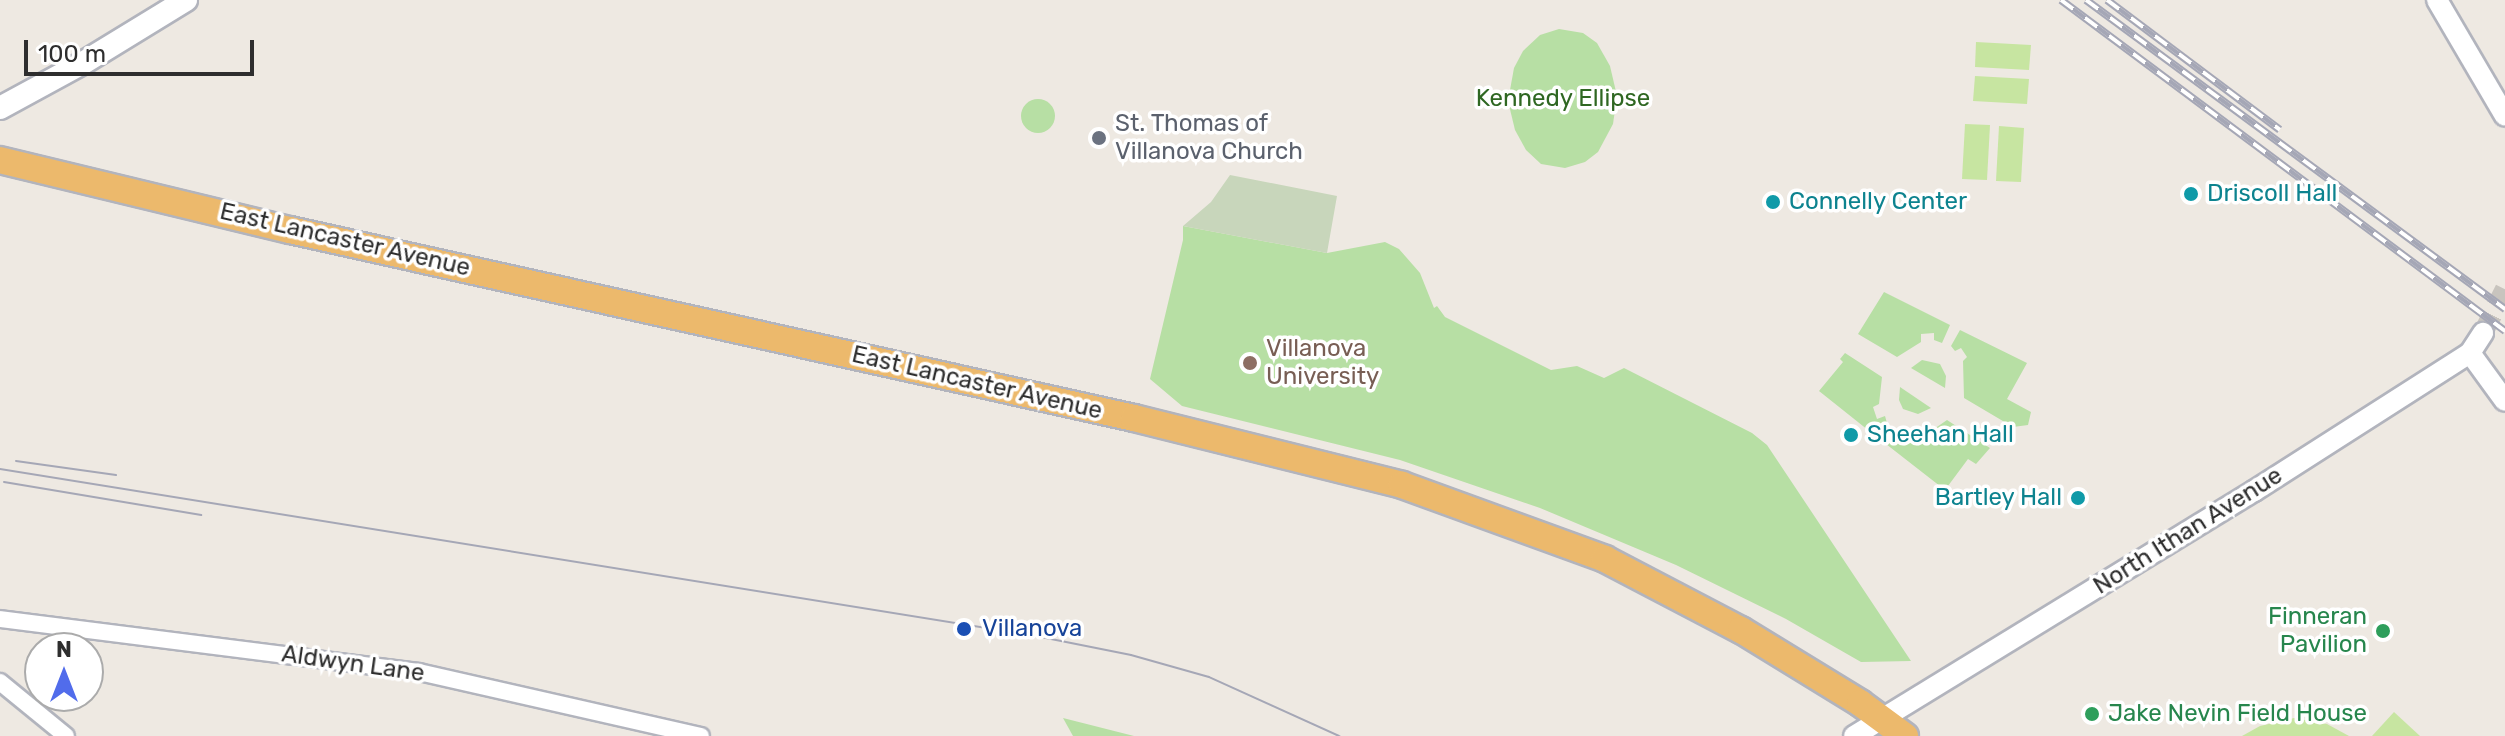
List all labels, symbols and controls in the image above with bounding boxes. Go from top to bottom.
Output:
scale bar [28,24,258,74]
text: 100 m [38,40,106,68]
park label: Kennedy Ellipse [1475,85,1651,113]
place label: St. Thomas of Villanova Church [1115,110,1303,166]
marker: St. Thomas of Villanova Church [1090,129,1108,147]
place label: Driscoll Hall [2207,180,2337,208]
marker: Driscoll Hall [2182,185,2200,203]
place label: Connelly Center [1789,188,1968,216]
marker: Connelly Center [1764,193,1782,211]
street label: East Lancaster Avenue [216,197,474,283]
place label: Villanova University [1266,335,1379,391]
street label: East Lancaster Avenue [848,340,1106,426]
marker: Villanova University [1241,354,1259,372]
place label: Sheehan Hall [1867,421,2014,449]
marker: Sheehan Hall [1842,426,1860,444]
street label: North Ithan Avenue [2088,461,2288,601]
place label: Bartley Hall [1934,484,2062,512]
marker: Bartley Hall [2069,489,2087,507]
place label: Finneran Pavilion [2268,603,2367,659]
place label: Villanova [982,615,1082,643]
marker: Villanova [953,618,975,640]
marker: Finneran Pavilion [2374,622,2392,640]
north arrow [24,632,104,712]
text: N [56,636,72,663]
street label: Aldwyn Lane [280,640,426,688]
place label: Jake Nevin Field House [2108,700,2367,728]
marker: Jake Nevin Field House [2083,705,2101,723]

